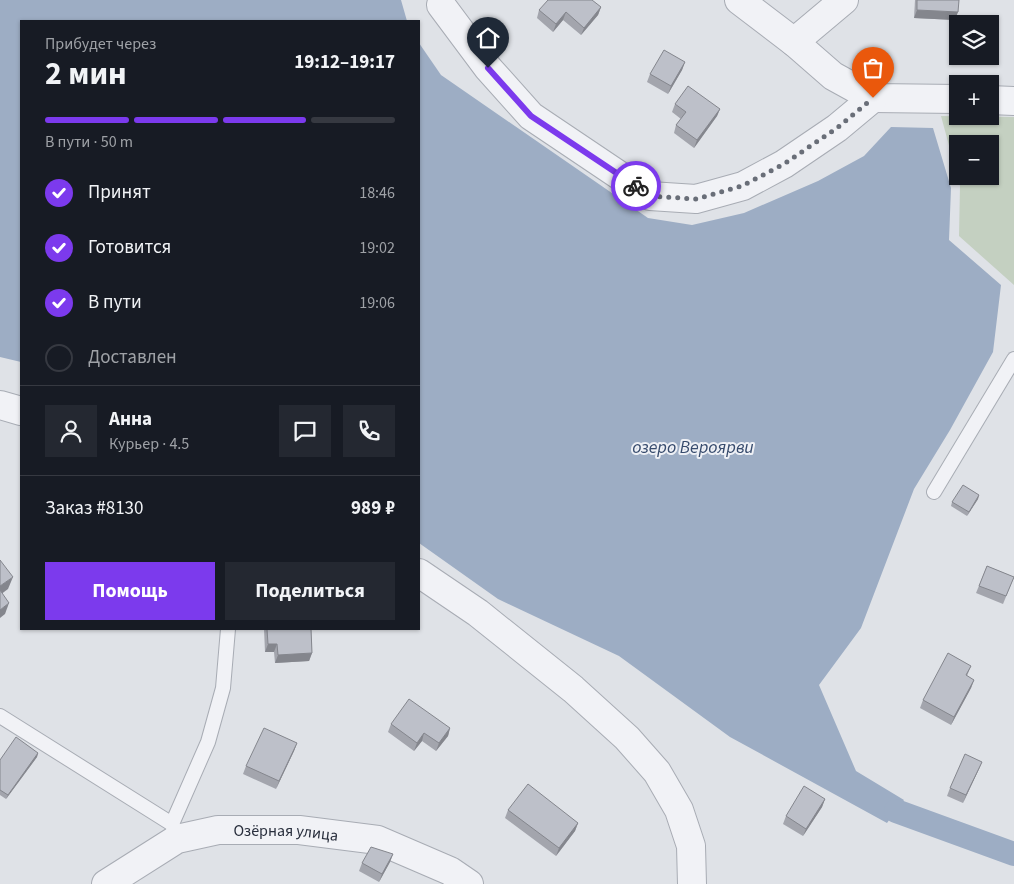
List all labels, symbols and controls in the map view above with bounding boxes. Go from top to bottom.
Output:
map controls [949,15,999,185]
button: layers [949,15,999,65]
pin [467,17,509,68]
icon: home [474,24,502,52]
text: Прибудет через [45,33,156,55]
pin [852,47,894,98]
text: 19:12–19:17 [294,49,395,76]
text: 2 мин [45,51,127,97]
icon: bag [859,54,887,82]
button: + [949,75,999,125]
text: В пути · 50 m [45,131,133,153]
button: − [949,135,999,185]
courier [611,161,661,211]
icon: bike [622,172,650,200]
icon: check [45,179,73,207]
text: Принят [88,179,151,206]
text: 18:46 [359,182,395,204]
icon: check [45,234,73,262]
text: Готовится [88,234,171,261]
text: 19:02 [359,237,395,259]
icon: check [45,289,73,317]
text: В пути [88,289,142,316]
text: 19:06 [359,292,395,314]
text: Доставлен [88,344,177,371]
button: person [45,405,97,457]
button: chat [279,405,331,457]
button: phone [343,405,395,457]
text: Анна [109,406,152,433]
text: Курьер · 4.5 [109,433,189,455]
water label: озеро Вероярви [632,435,754,460]
text: Заказ #8130 [45,495,144,522]
text: 989 ₽ [351,495,395,522]
button: Помощь [45,562,215,620]
button: Поделиться [225,562,395,620]
street label: Озёрная улица [233,820,339,847]

